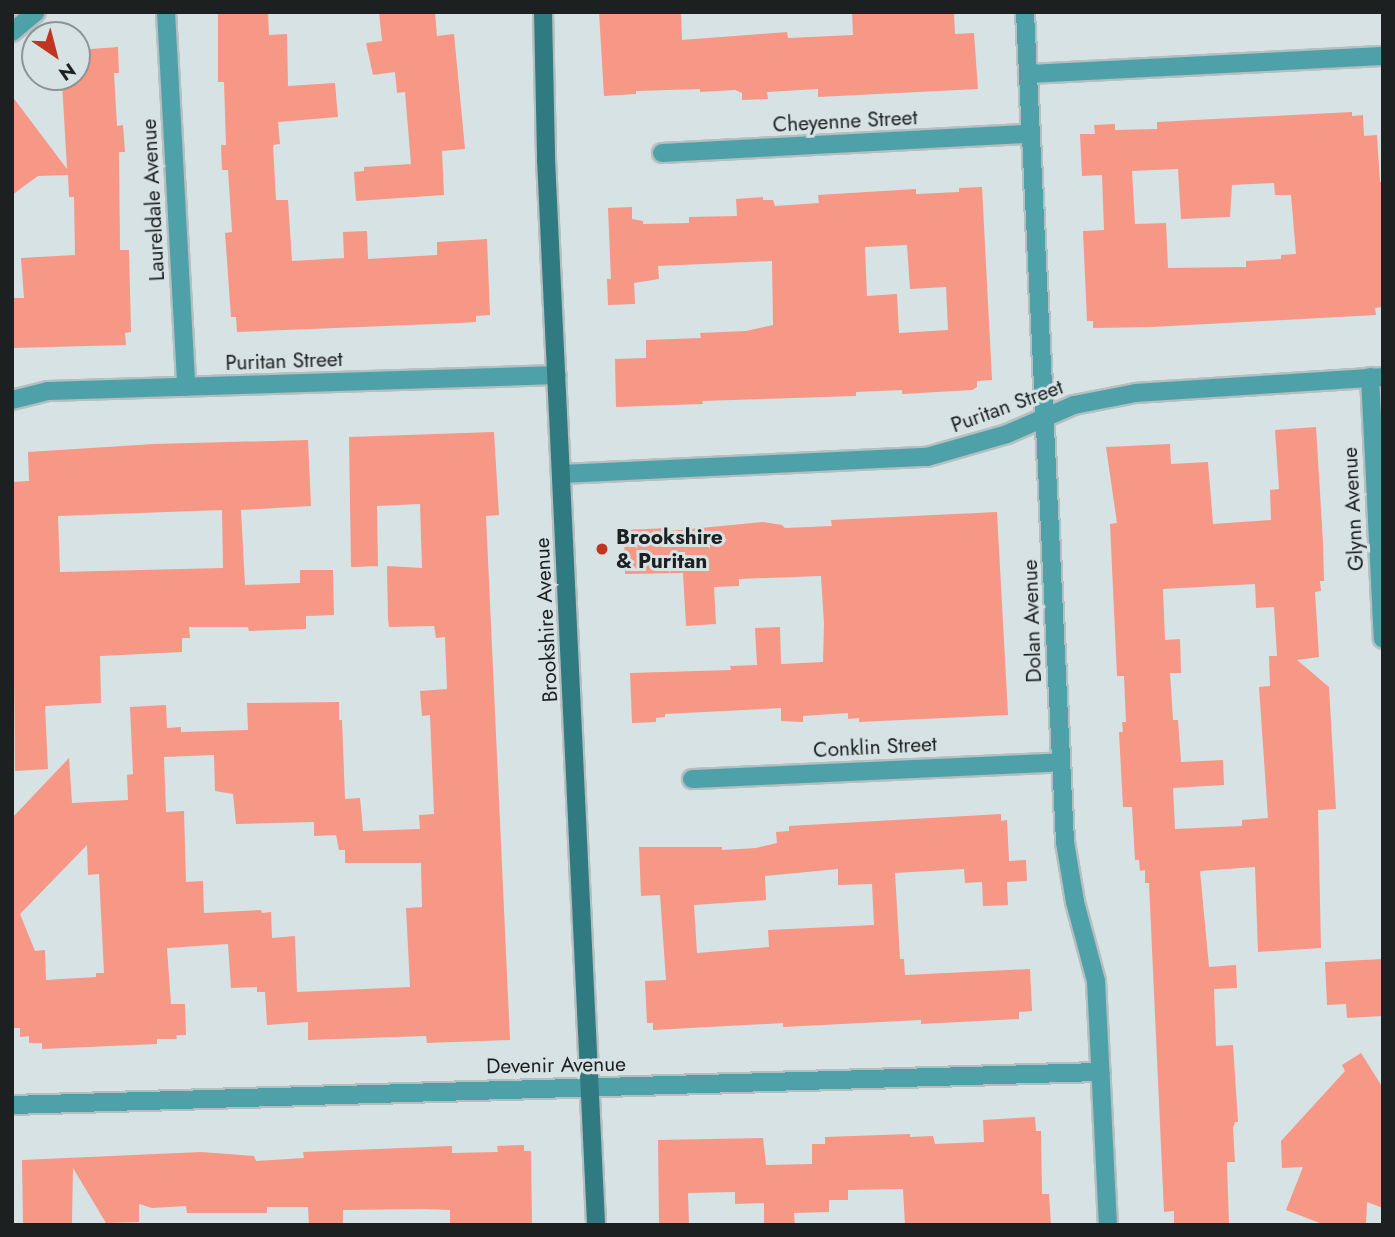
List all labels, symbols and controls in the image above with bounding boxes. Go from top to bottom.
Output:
north arrow [21,21,91,91]
text: N [53,57,81,87]
street label: Cheyenne Street [772,105,918,137]
street label: Laureldale Avenue [136,118,170,282]
street label: Puritan Street [225,346,343,376]
street label: Puritan Street [948,374,1066,438]
street label: Glynn Avenue [1337,446,1369,572]
place label: Brookshire & Puritan [616,524,723,574]
street label: Brookshire Avenue [529,537,563,703]
marker: Brookshire & Puritan [594,541,610,557]
street label: Dolan Avenue [1017,559,1047,683]
street label: Conklin Street [813,731,937,763]
street label: Devenir Avenue [486,1051,626,1079]

